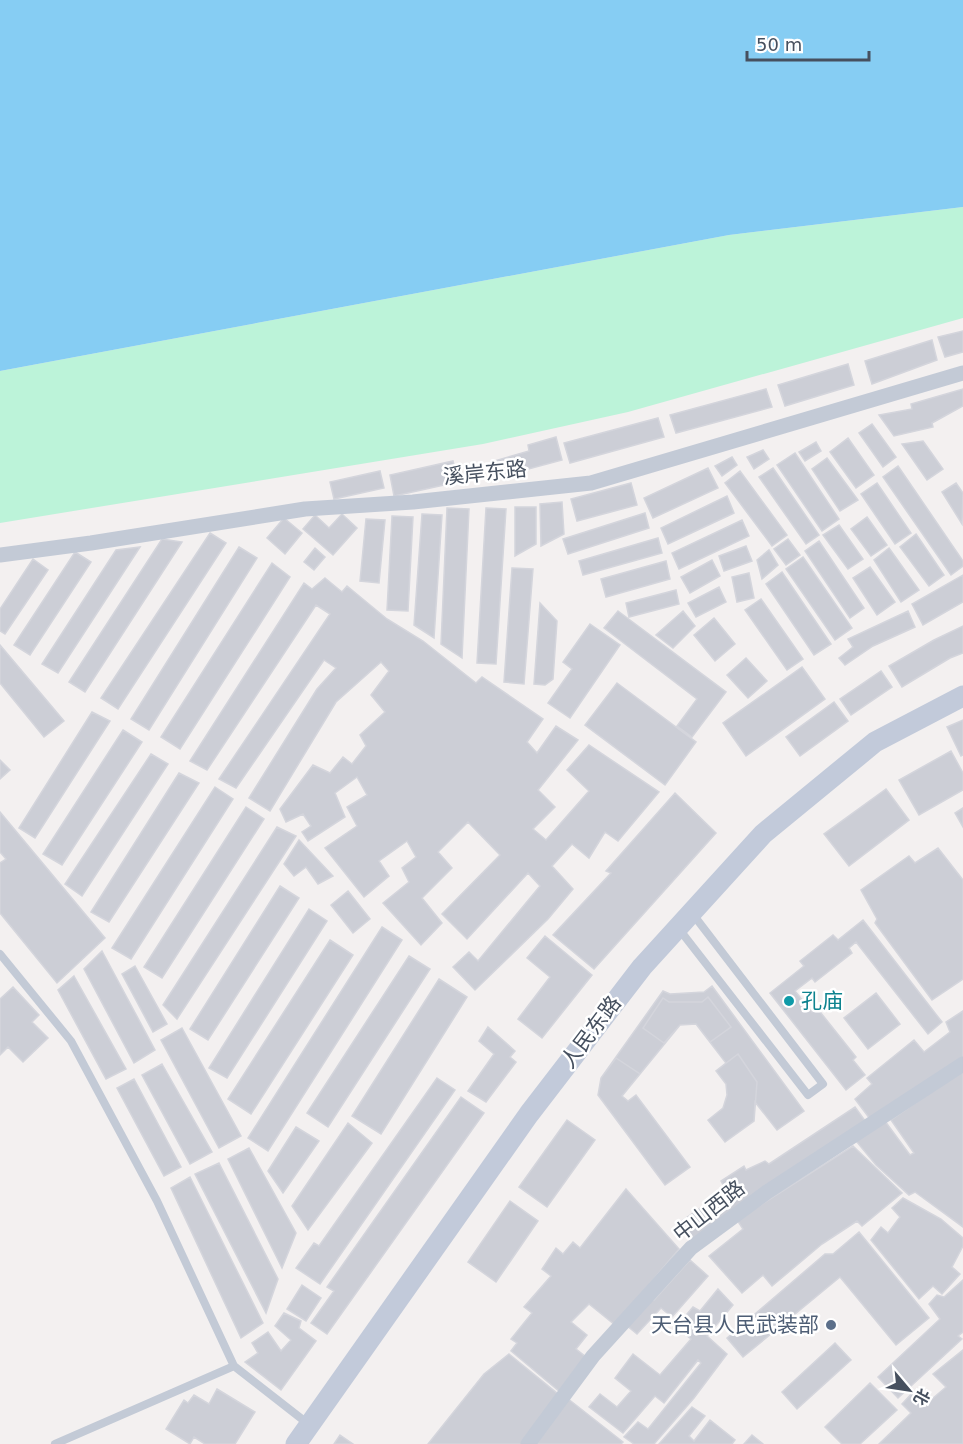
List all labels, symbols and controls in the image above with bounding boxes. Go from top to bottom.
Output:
scale bar [747,24,868,62]
text: 50 m [756,34,802,55]
street label: 溪岸东路 [442,457,528,489]
place label: 孔庙 [801,989,843,1013]
street label: 人民东路 [556,991,626,1073]
marker: 孔庙 [782,994,796,1008]
street label: 中山西路 [669,1176,749,1246]
place label: 天台县人民武装部 [651,1313,819,1337]
marker: 天台县人民武装部 [824,1318,838,1332]
north arrow [879,1360,939,1420]
text: 北 [909,1385,934,1409]

